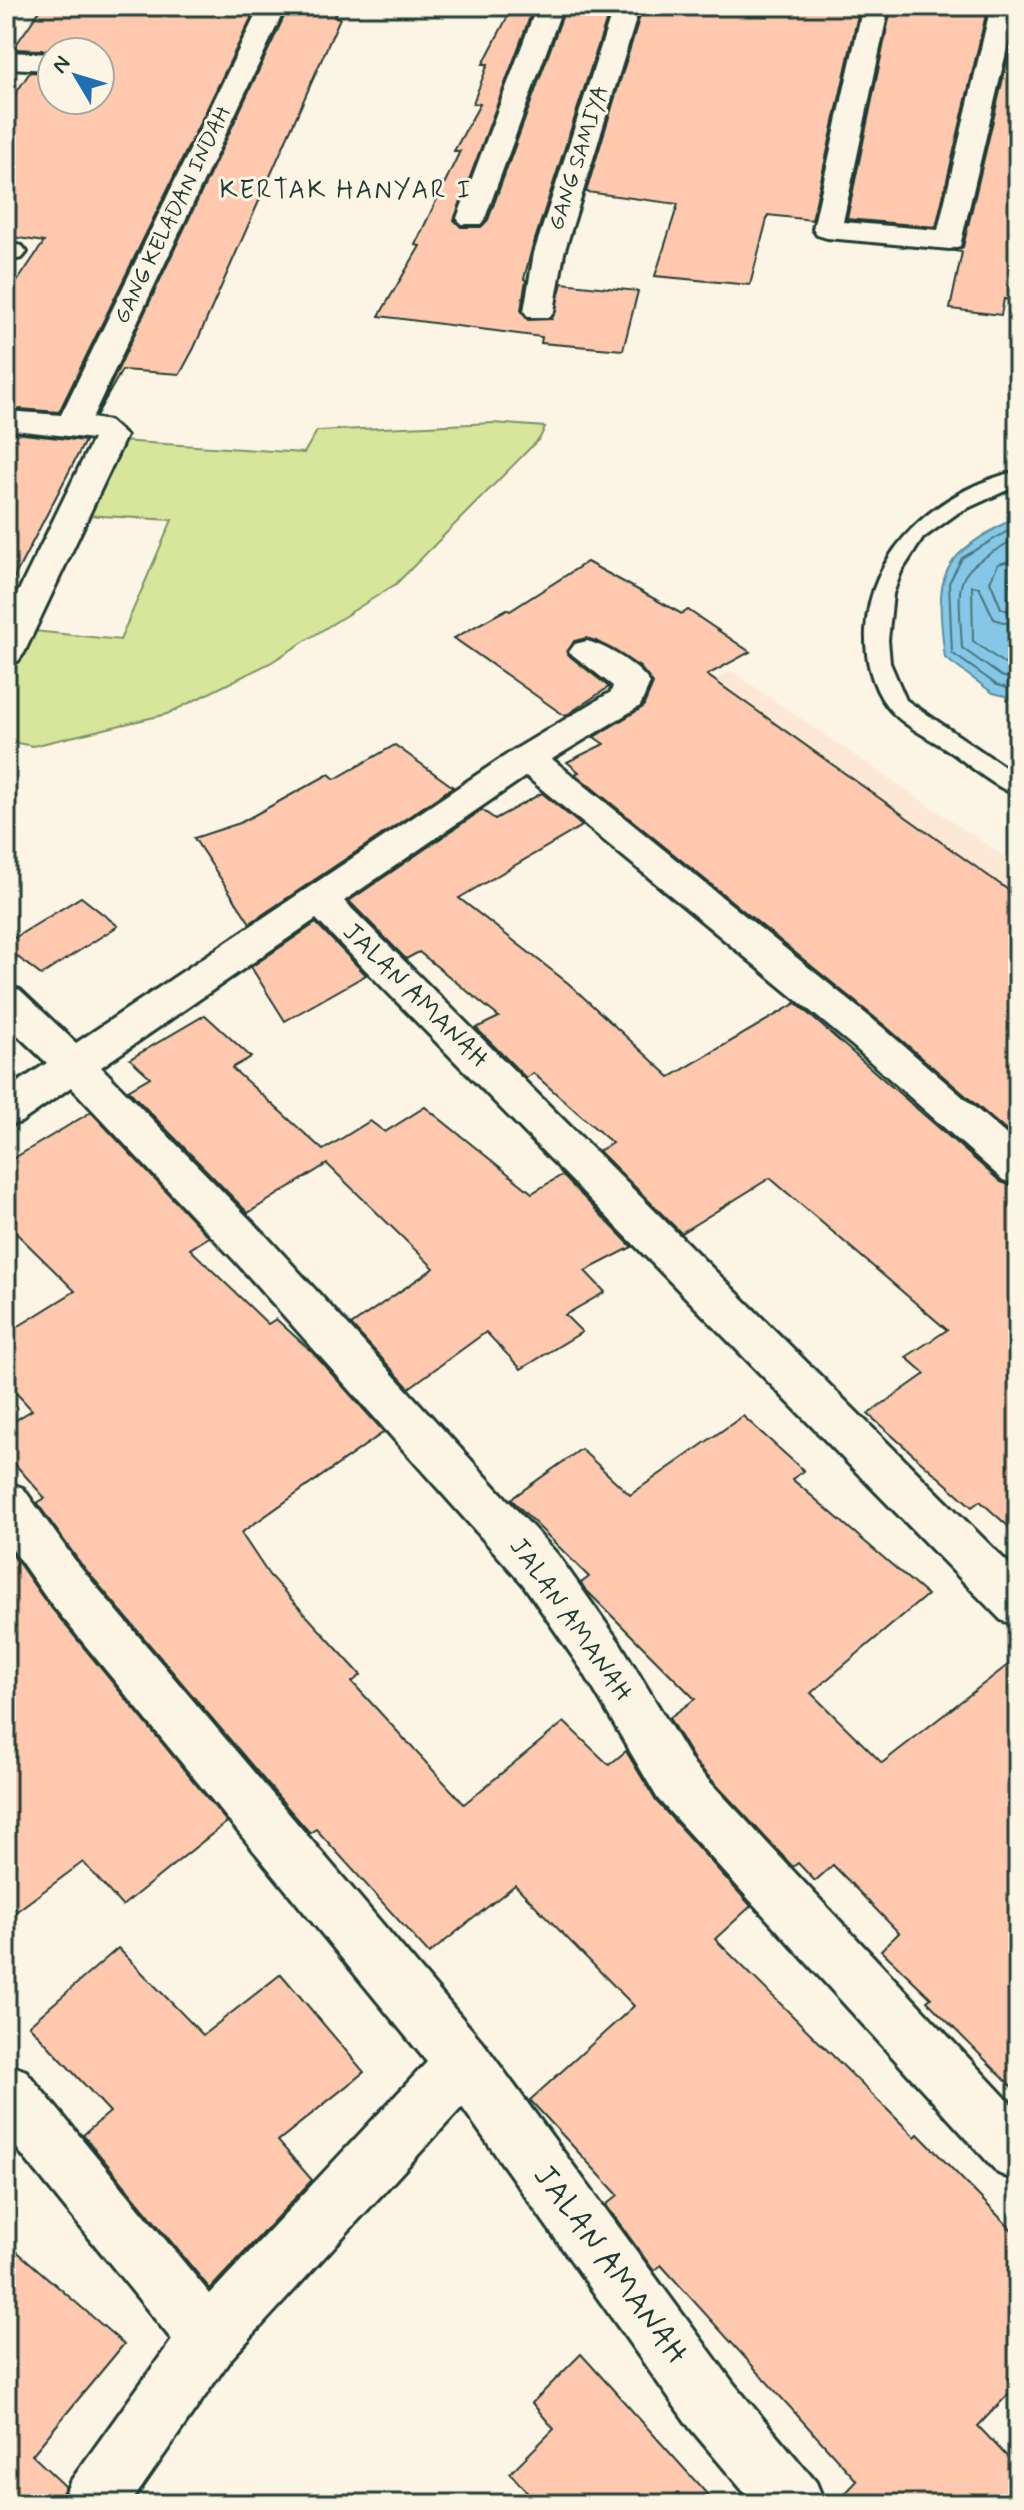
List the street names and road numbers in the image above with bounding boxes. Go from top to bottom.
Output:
street label: GANG SAMIYA [542,82,616,234]
street label: GANG KELADAN INDAH [108,101,238,329]
street label: JALAN AMANAH [335,916,495,1076]
street label: JALAN AMANAH [501,1531,639,1709]
street label: JALAN AMANAH [523,2157,697,2374]

